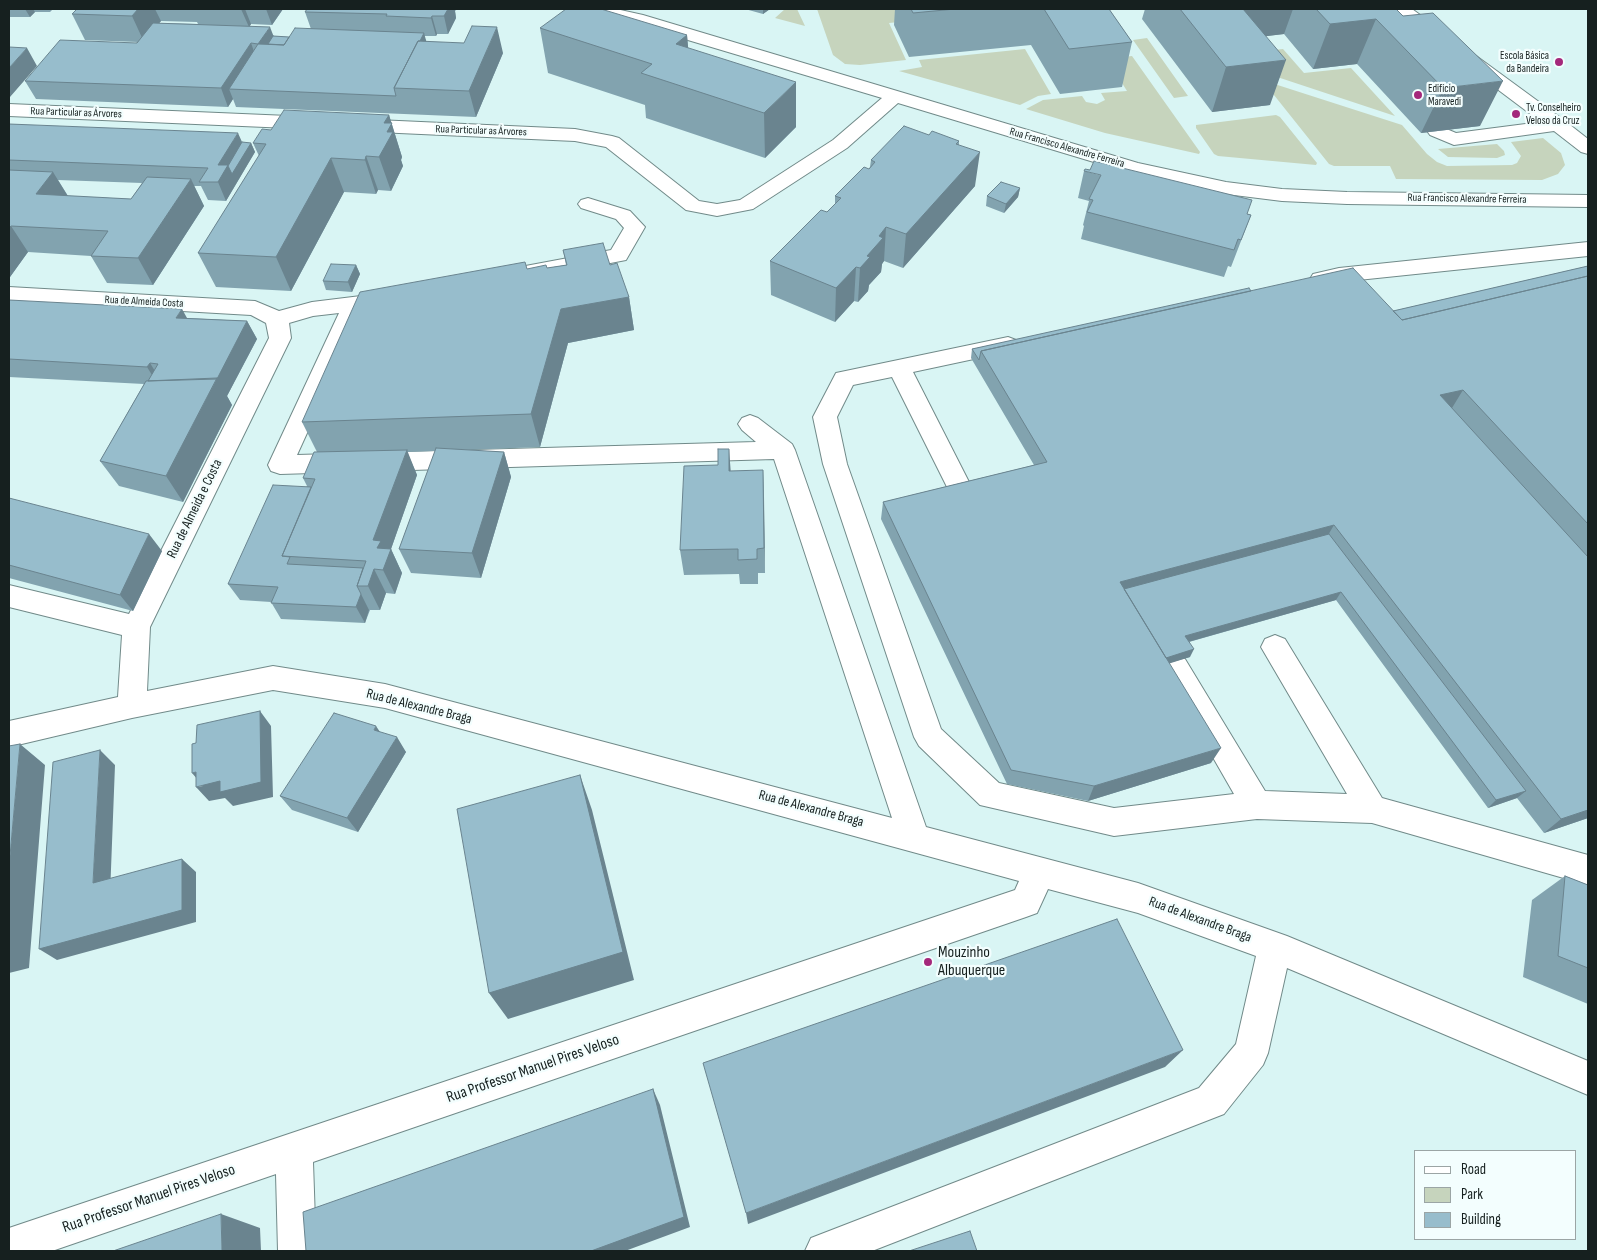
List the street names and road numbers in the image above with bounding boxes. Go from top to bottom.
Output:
street label: Rua Particular as Árvores [30,105,122,121]
street label: Rua Particular as Árvores [435,123,527,139]
street label: Rua Francisco Alexandre Ferreira [1008,125,1126,171]
street label: Rua Francisco Alexandre Ferreira [1407,191,1527,207]
street label: Rua de Almeida Costa [104,293,184,311]
street label: Rua de Almeida e Costa [164,457,226,561]
street label: Rua de Alexandre Braga [365,686,473,728]
street label: Rua de Alexandre Braga [757,787,865,831]
street label: Rua de Alexandre Braga [1146,894,1254,946]
street label: Rua Professor Manuel Pires Veloso [444,1030,622,1108]
street label: Rua Professor Manuel Pires Veloso [60,1160,238,1238]

